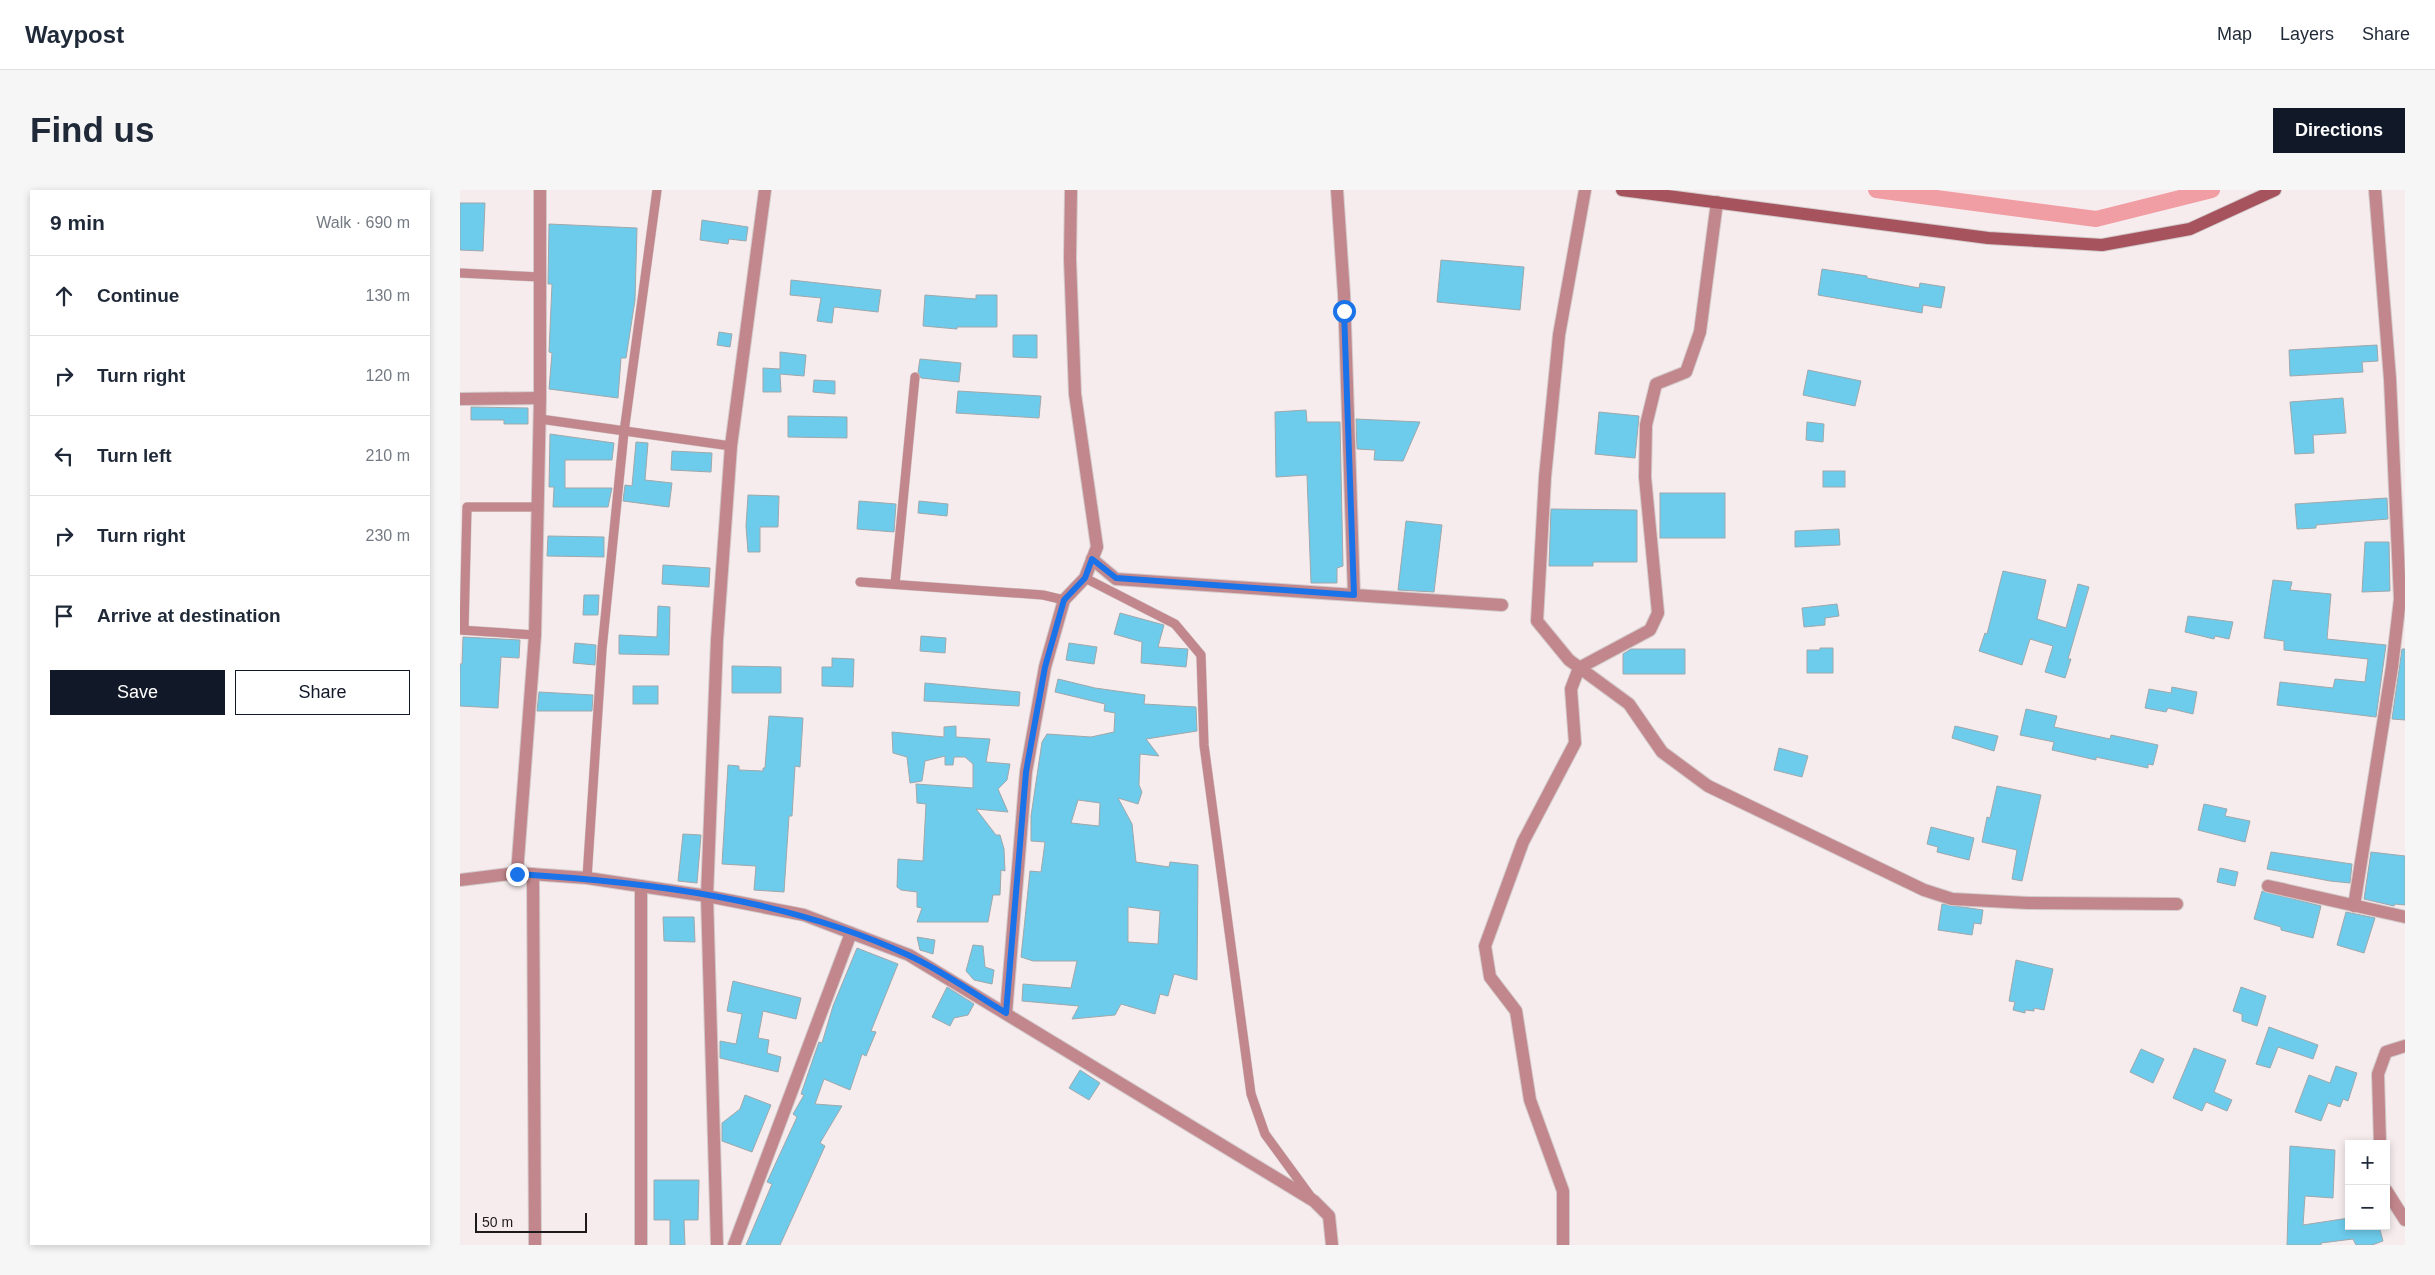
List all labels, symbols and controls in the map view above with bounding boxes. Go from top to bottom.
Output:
text: Waypost [25,21,124,48]
text: Map [2217,24,2252,44]
text: Layers [2280,24,2334,44]
text: Share [2362,24,2410,44]
button: Directions [2273,108,2405,153]
text: Find us [30,110,154,149]
text: 9 min [50,211,105,234]
text: Walk · 690 m [316,214,410,231]
icon: ahead [50,282,78,310]
text: Continue [97,285,179,306]
text: 130 m [366,287,410,304]
route start [1333,300,1356,323]
icon: right [50,362,78,390]
text: Turn right [97,365,185,386]
text: 120 m [366,367,410,384]
icon: left [50,442,78,470]
text: Turn left [97,445,172,466]
text: 210 m [366,447,410,464]
icon: right [50,522,78,550]
text: Turn right [97,525,185,546]
text: 230 m [366,527,410,544]
icon: arrive [50,602,78,630]
text: Arrive at destination [97,605,281,626]
button: Save [50,670,225,715]
button: Share [235,670,410,715]
route end [506,863,529,886]
map controls [2345,1140,2390,1230]
button: + [2345,1140,2390,1185]
button: − [2345,1185,2390,1230]
scale bar [475,1210,588,1233]
text: 50 m [482,1214,513,1230]

